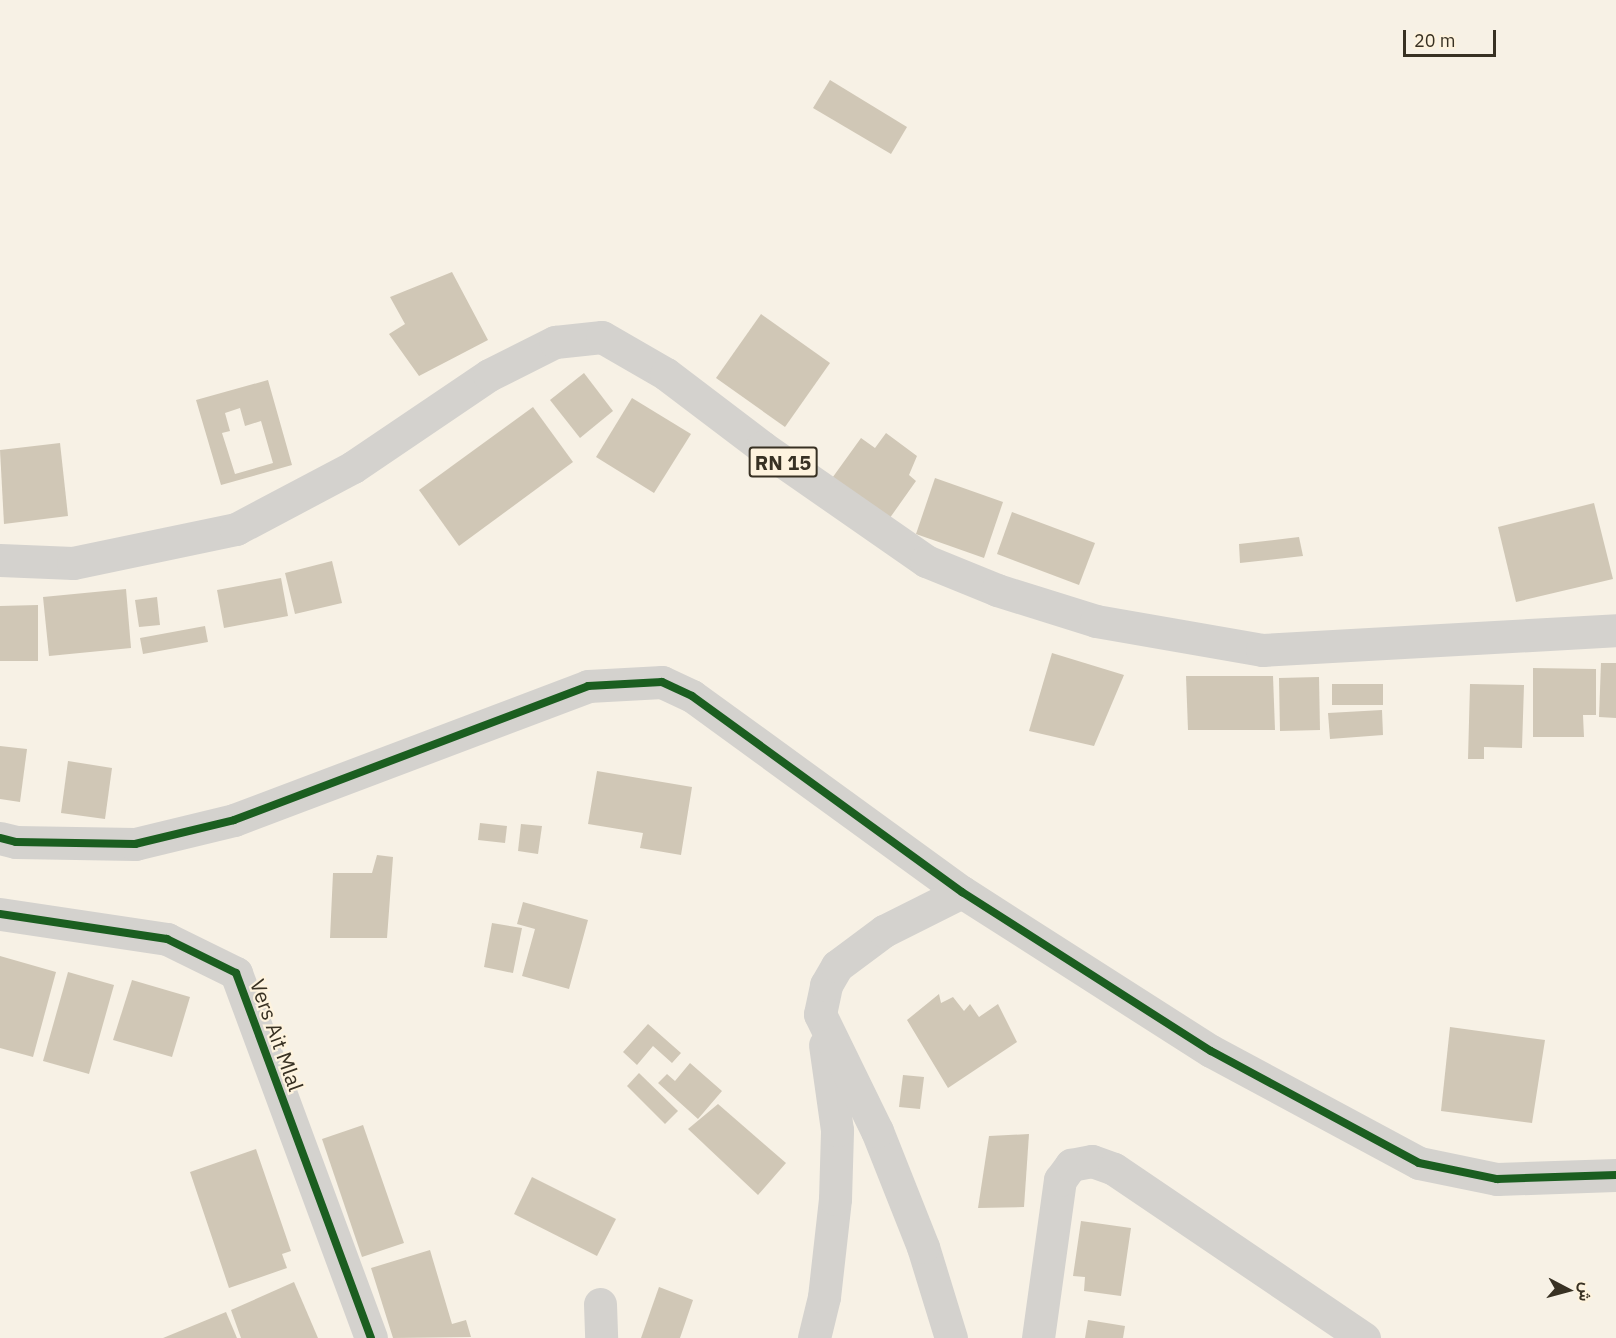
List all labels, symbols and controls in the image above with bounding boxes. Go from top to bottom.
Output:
scale bar [1406,18,1499,56]
text: 20 m [1414,29,1456,52]
road number: RN 15 [748,445,818,479]
street label: Vers Ait Mlal [245,976,309,1094]
north arrow [1538,1260,1598,1320]
text: ش [1575,1281,1597,1302]

